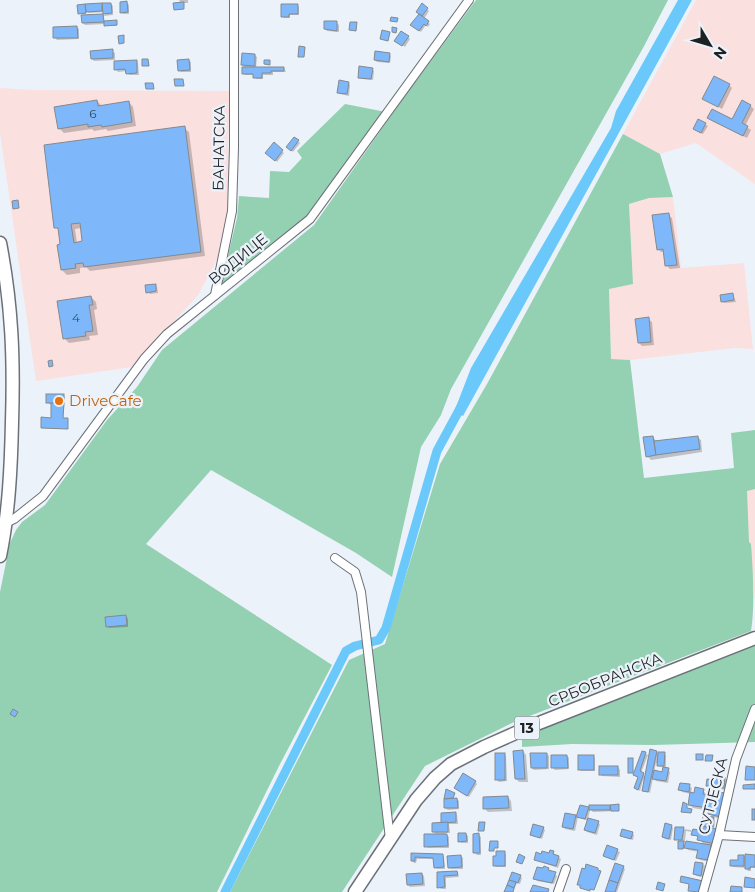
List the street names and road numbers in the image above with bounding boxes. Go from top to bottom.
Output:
street label: БАНАТСКА [208,105,229,191]
street label: ВОДИЦЕ [204,229,271,288]
street label: СРБОБРАНСКА [545,648,665,711]
road number: 13 [514,716,540,740]
street label: СУТЈЕСКА [694,755,731,836]

